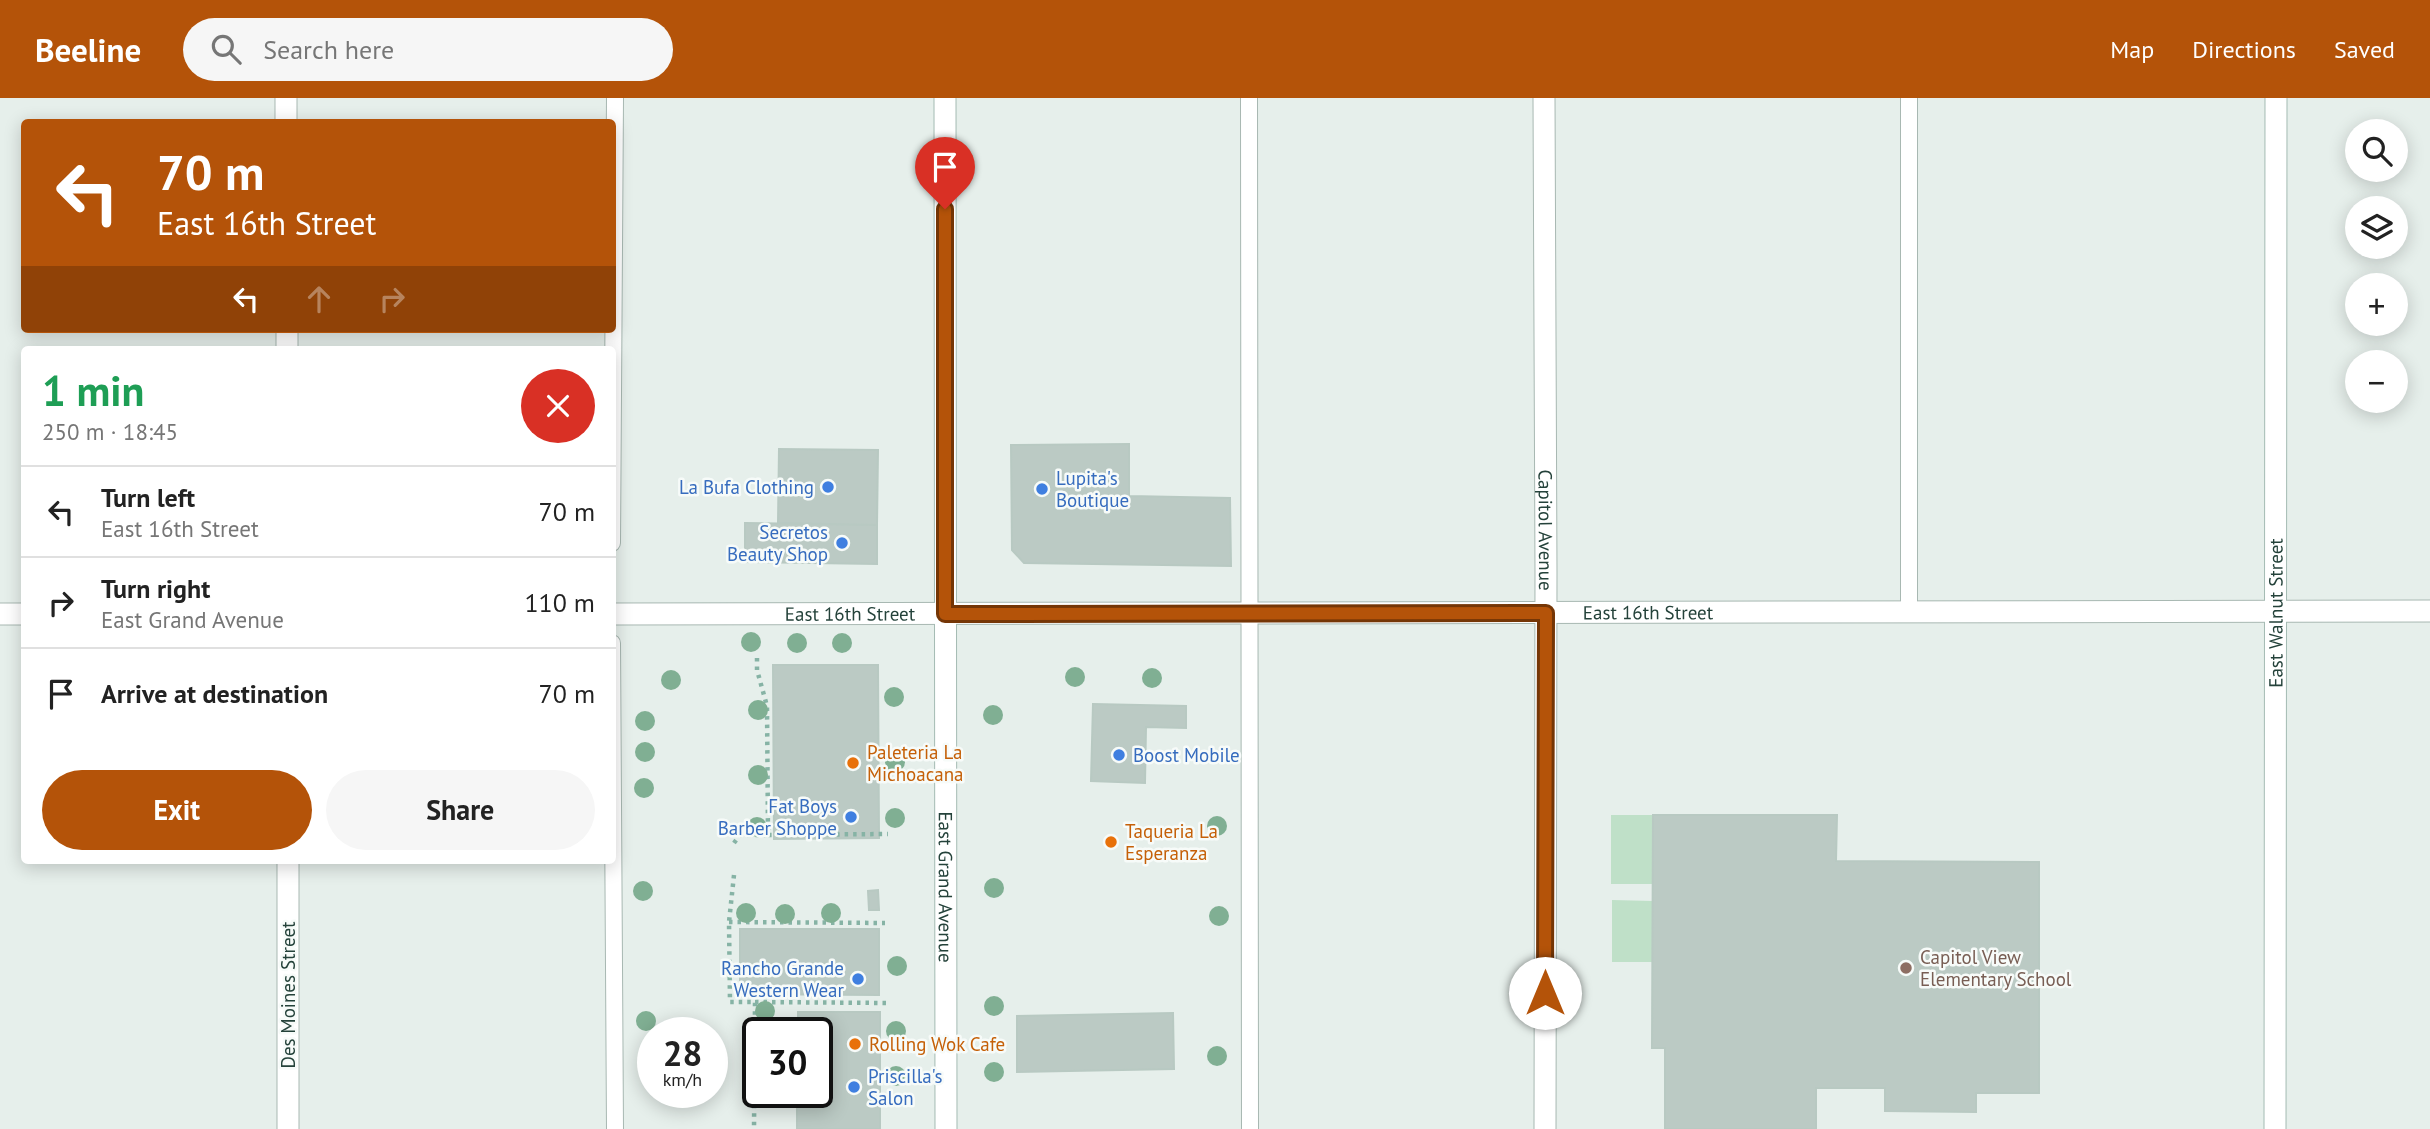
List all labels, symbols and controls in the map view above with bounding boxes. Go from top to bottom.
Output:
search box [183,18,673,81]
text: Beeline [35,28,141,71]
icon: search [207,30,245,68]
text: Search here [263,33,394,66]
text: Map [2110,34,2154,65]
text: Directions [2192,34,2296,65]
text: Saved [2334,34,2395,65]
map controls [2345,119,2408,413]
button: search [2345,119,2408,182]
pin [915,137,975,209]
text: 70 m [157,140,264,204]
icon: left [42,147,133,238]
icon: arrive [926,148,964,186]
button: layers [2345,196,2408,259]
text: East 16th Street [157,202,376,244]
button: + [2345,273,2408,336]
icon: left [227,280,265,318]
icon: ahead [300,280,338,318]
icon: right [373,280,411,318]
button: − [2345,350,2408,413]
text: 1 min [42,363,144,418]
button: close [521,369,595,443]
text: 250 m · 18:45 [42,417,178,446]
place label: Lupita's Boutique [1056,466,1129,512]
street label: Capitol Avenue [1534,469,1558,591]
place label: La Bufa Clothing [679,475,814,499]
marker: La Bufa Clothing [820,479,836,495]
text: Turn left [101,481,195,514]
marker: Lupita's Boutique [1034,481,1050,497]
icon: left [42,493,80,531]
text: 70 m [539,495,595,528]
text: East 16th Street [101,514,259,543]
place label: Secretos Beauty Shop [727,520,828,566]
marker: Secretos Beauty Shop [834,535,850,551]
street label: East Walnut Street [2263,538,2288,688]
text: Turn right [101,572,210,605]
icon: right [42,584,80,622]
text: 110 m [524,586,595,619]
street label: East 16th Street [1583,600,1714,624]
street label: East 16th Street [785,601,916,626]
text: East Grand Avenue [101,605,284,634]
icon: arrive [42,675,80,713]
text: Arrive at destination [101,677,328,710]
text: 70 m [539,677,595,710]
place label: Paleteria La Michoacana [867,740,964,786]
place label: Boost Mobile [1133,743,1240,767]
marker: Boost Mobile [1111,747,1127,763]
marker: Paleteria La Michoacana [845,755,861,771]
button: Exit [42,770,312,850]
button: Share [326,770,595,850]
place label: Fat Boys Barber Shoppe [718,794,837,840]
marker: Fat Boys Barber Shoppe [843,809,859,825]
street label: East Grand Avenue [934,811,958,963]
place label: Taqueria La Esperanza [1125,819,1218,865]
marker: Taqueria La Esperanza [1103,834,1119,850]
street label: Des Moines Street [276,921,300,1069]
place label: Capitol View Elementary School [1920,945,2072,991]
place label: Rancho Grande Western Wear [721,956,845,1002]
position arrow [1508,956,1582,1030]
marker: Capitol View Elementary School [1898,960,1914,976]
marker: Rancho Grande Western Wear [850,971,866,987]
speed limit sign: 30 [742,1017,833,1108]
text: 28 [663,1030,702,1076]
place label: Rolling Wok Cafe [869,1032,1005,1056]
marker: Rolling Wok Cafe [847,1036,863,1052]
place label: Priscilla's Salon [868,1064,943,1110]
text: km/h [663,1068,702,1091]
marker: Priscilla's Salon [846,1079,862,1095]

